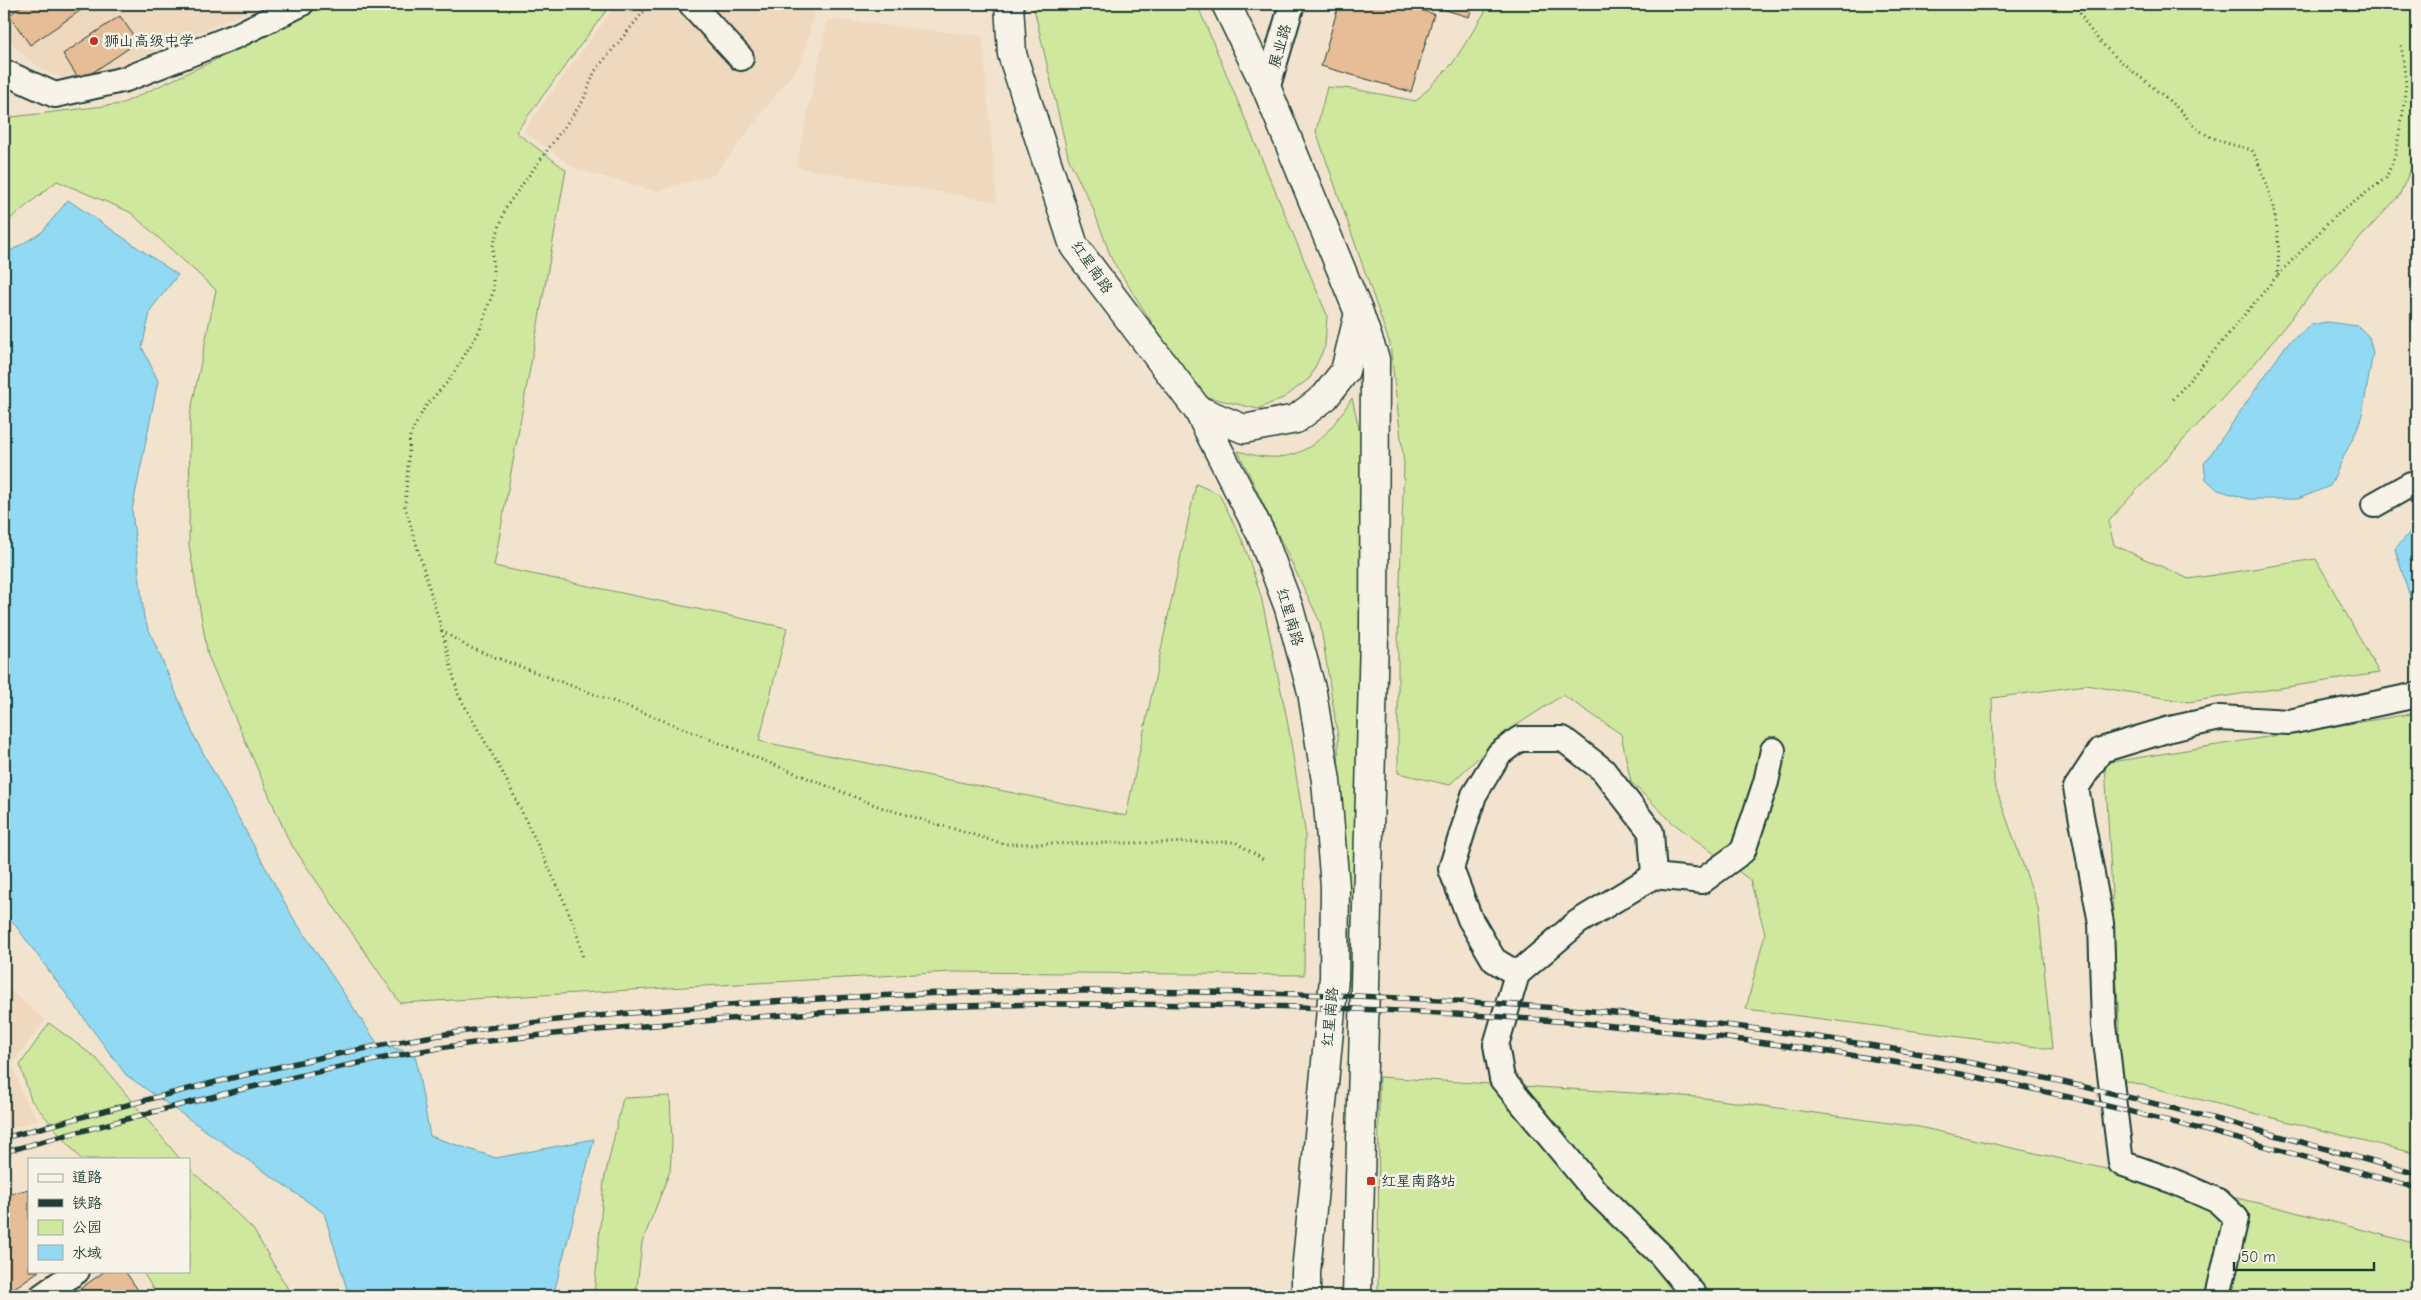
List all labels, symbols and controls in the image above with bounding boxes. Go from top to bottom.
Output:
street label: 展业路 [1265,22,1295,70]
place label: 狮山高级中学 [104,32,194,50]
marker: 狮山高级中学 [88,35,100,47]
street label: 红星南路 [1067,237,1117,297]
street label: 红星南路 [1273,586,1307,648]
street label: 红星南路 [1318,986,1342,1048]
legend [28,1158,190,1272]
text: 道路 [72,1168,102,1186]
place label: 红星南路站 [1381,1172,1456,1190]
marker: 红星南路站 [1365,1175,1377,1187]
text: 铁路 [72,1194,102,1212]
text: 公园 [72,1218,102,1236]
scale bar [2234,1240,2374,1272]
text: 水域 [72,1244,102,1262]
text: 50 m [2241,1248,2276,1266]

